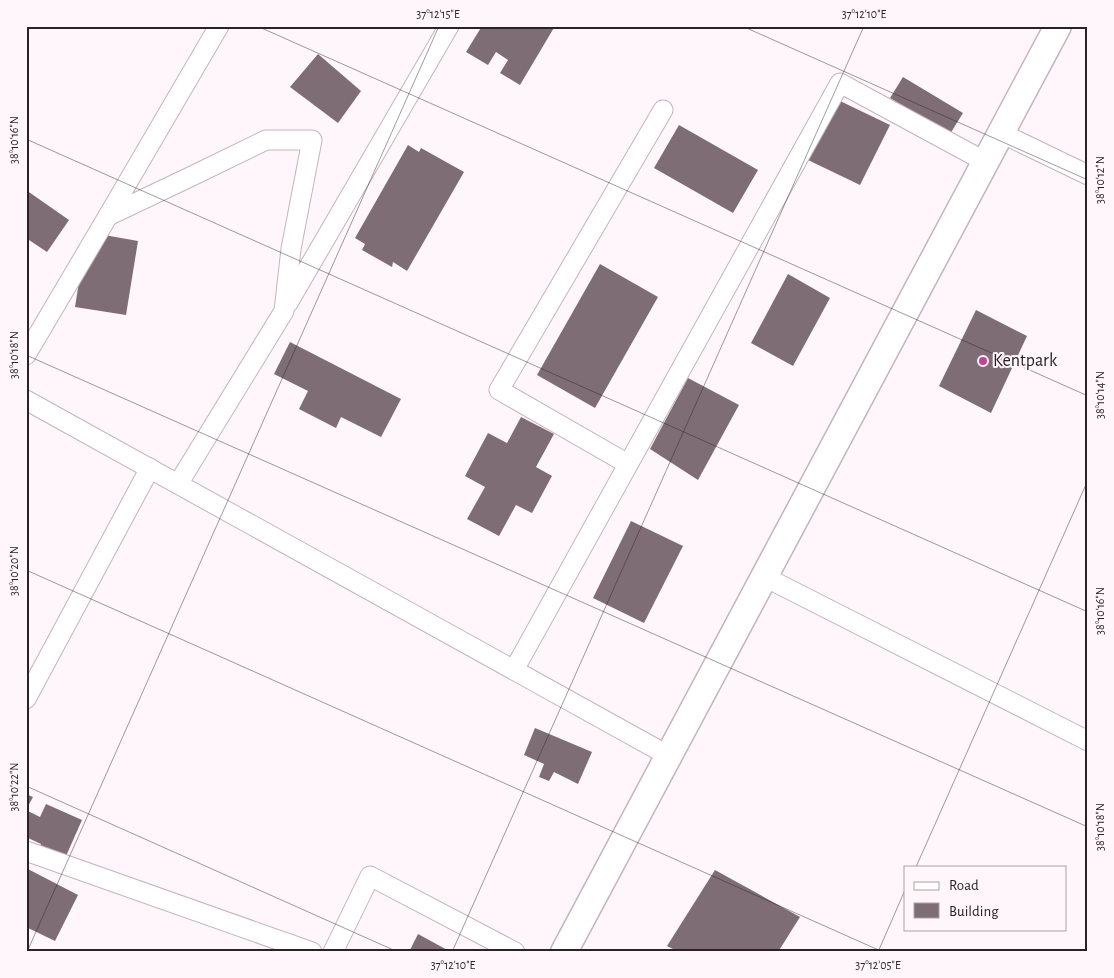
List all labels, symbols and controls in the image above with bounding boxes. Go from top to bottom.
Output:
text: 37°12'15"E [416,8,460,20]
text: 37°12'10"E [842,8,887,20]
text: 38°10'16"N [8,116,20,164]
text: 38°10'12"N [1094,156,1106,204]
text: 38°10'18"N [8,331,20,379]
place label: Kentpark [993,352,1058,370]
marker: Kentpark [977,355,989,367]
text: 38°10'14"N [1094,371,1106,419]
text: 38°10'20"N [8,546,20,596]
text: 38°10'16"N [1094,587,1106,635]
text: 38°10'22"N [8,762,20,812]
text: 38°10'18"N [1094,803,1106,851]
legend [904,866,1066,930]
text: Road [949,878,979,893]
text: Building [949,904,999,919]
text: 37°12'10"E [431,959,476,971]
text: 37°12'05"E [855,959,901,971]

